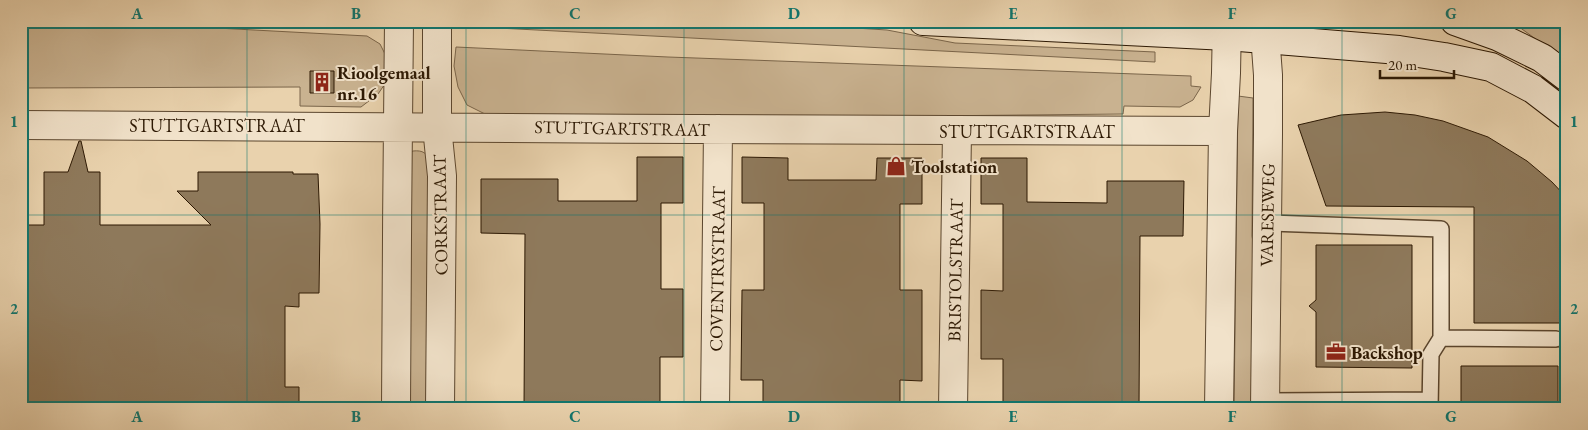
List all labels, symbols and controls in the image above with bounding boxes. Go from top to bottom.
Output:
text: A [130,3,143,24]
text: B [351,3,361,24]
text: C [569,3,581,24]
text: D [788,3,800,24]
text: E [1008,3,1018,24]
text: F [1228,3,1237,24]
text: G [1445,3,1457,24]
scale bar [1380,48,1454,80]
text: 20 m [1388,55,1417,74]
place label: Rioolgemaal nr.16 [337,61,431,105]
building icon: Rioolgemaal nr.16 [311,71,333,93]
text: 1 [10,111,18,132]
text: 1 [1570,111,1578,132]
street label: STUTTGARTSTRAAT [129,114,306,137]
street label: STUTTGARTSTRAAT [534,115,711,141]
street label: STUTTGARTSTRAAT [939,120,1116,143]
street label: CORKSTRAAT [427,153,453,276]
shop icon: Toolstation [885,155,907,177]
place label: Toolstation [911,155,997,178]
street label: VARESEWEG [1255,163,1279,267]
street label: COVENTRYSTRAAT [704,185,730,352]
street label: BRISTOLSTRAAT [942,197,968,342]
text: 2 [10,298,19,319]
text: 2 [1570,298,1579,319]
office icon: Backshop [1325,341,1347,363]
place label: Backshop [1351,341,1423,364]
text: A [130,406,143,427]
text: B [351,406,361,427]
text: C [569,406,581,427]
text: D [788,406,800,427]
text: E [1008,406,1018,427]
text: F [1228,406,1237,427]
text: G [1445,406,1457,427]

